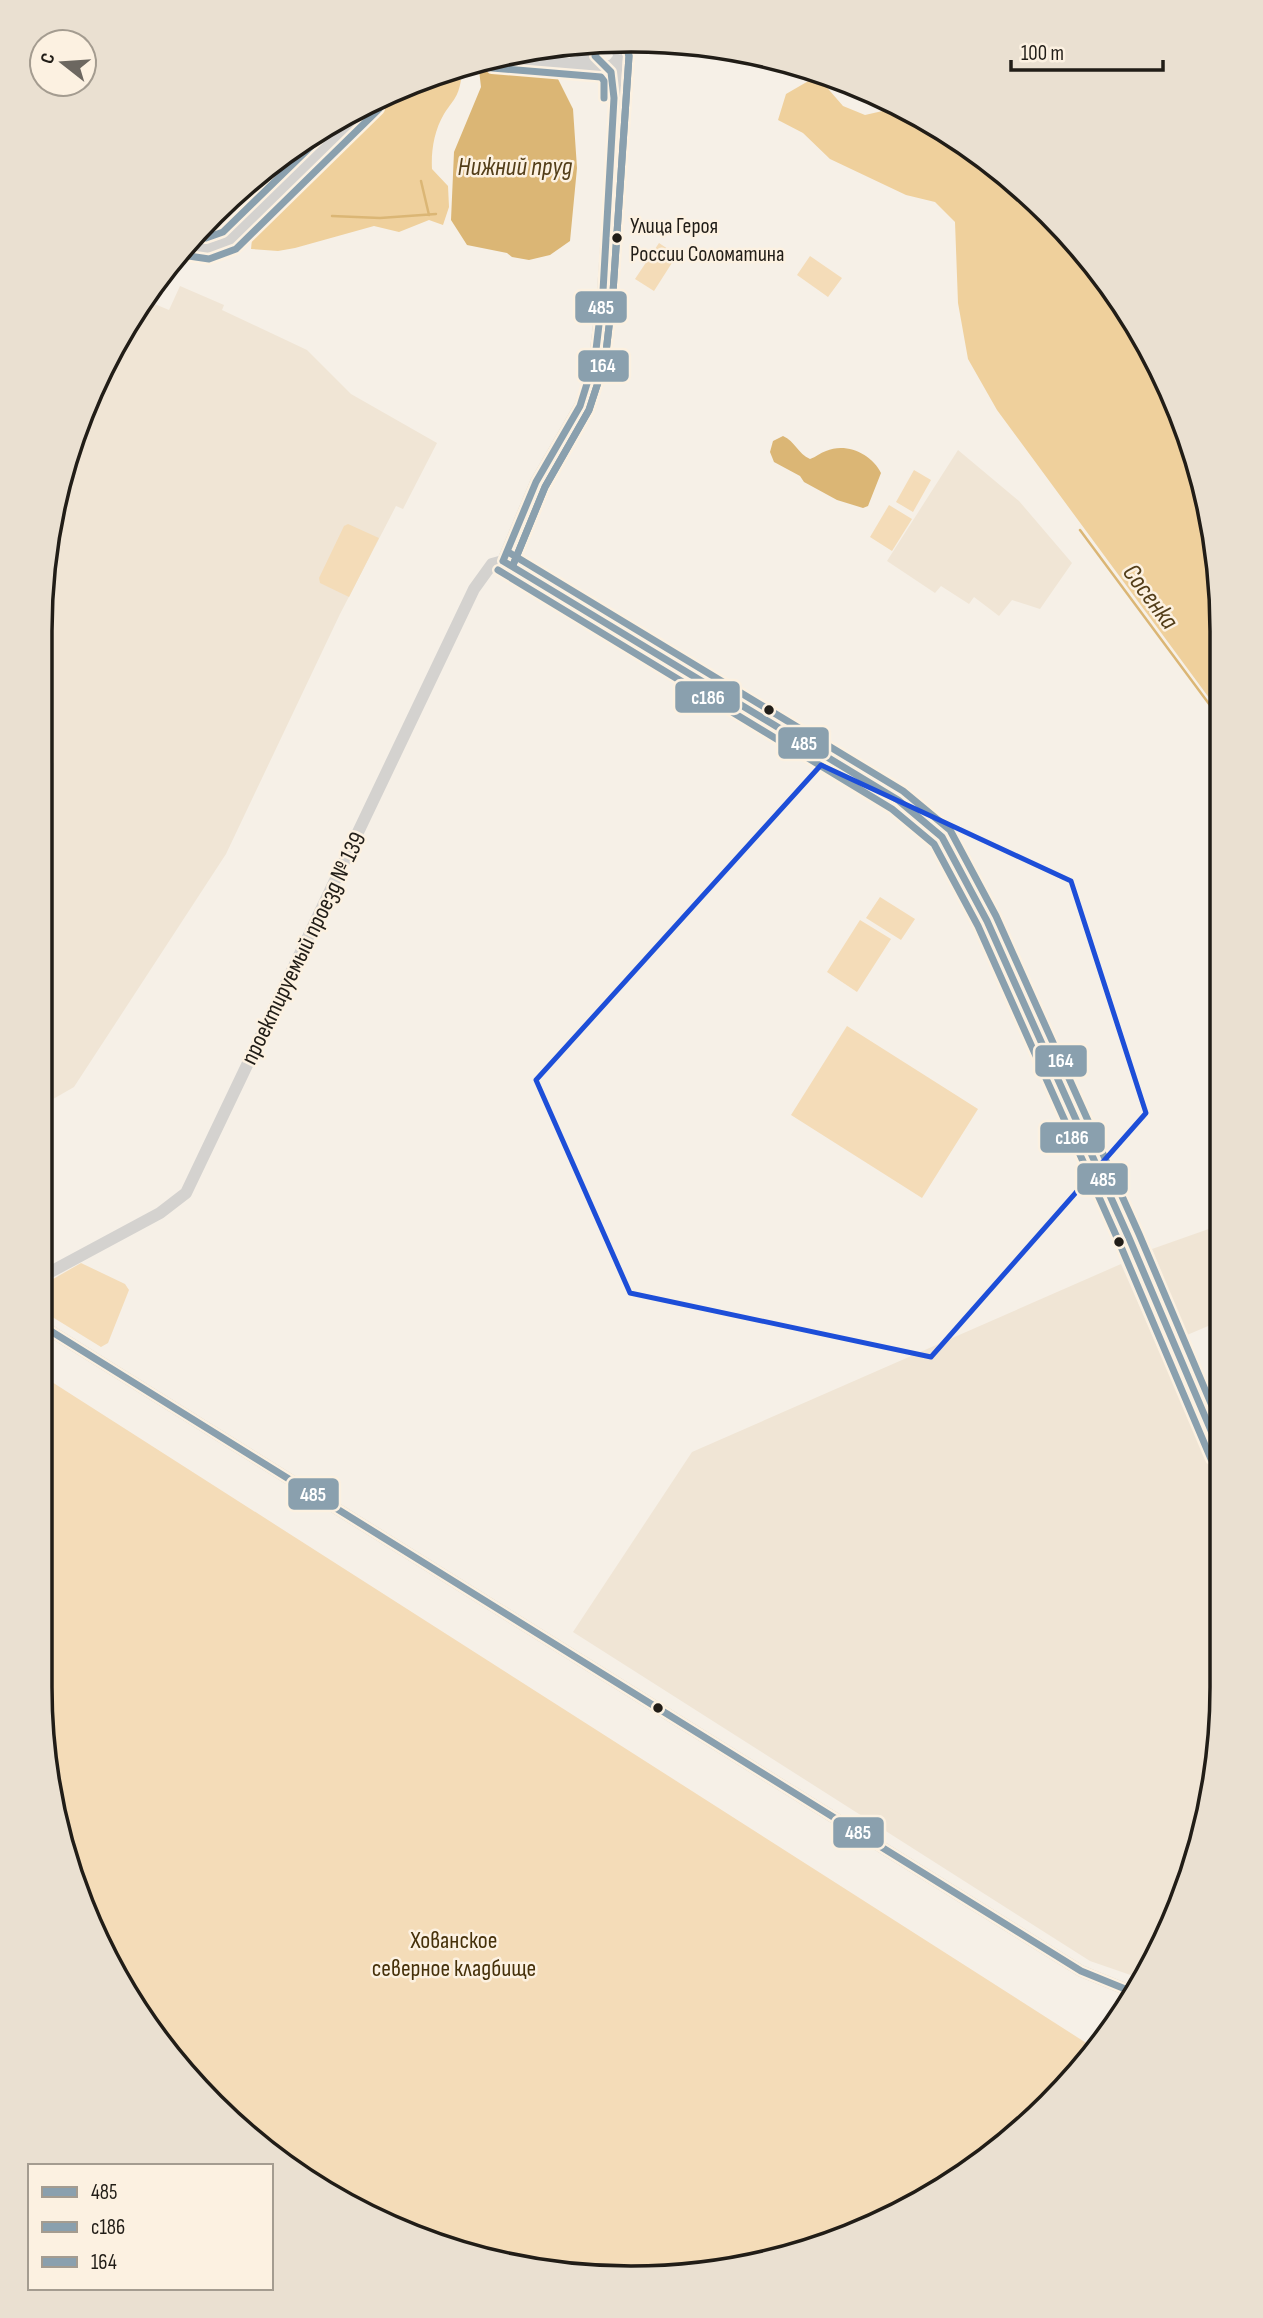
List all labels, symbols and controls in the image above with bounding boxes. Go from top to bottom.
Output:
north arrow [28,28,98,98]
scale bar [1011,28,1163,72]
text: 100 m [1021,41,1064,66]
text: С [36,50,61,66]
water label: Нижний пруд [458,152,573,183]
place label: Улица Героя России Соломатина [630,213,785,268]
marker: Улица Героя России Соломатина [610,231,624,245]
line badge: 485 [574,290,628,324]
text: 485 [588,297,614,320]
line badge: 164 [577,349,630,383]
text: 164 [590,355,616,378]
water label: Сосенка [1115,558,1185,636]
line badge: с186 [674,680,741,714]
text: с186 [691,687,725,710]
unlabelled marker [762,703,776,717]
line badge: 485 [777,726,830,760]
text: 485 [791,733,817,756]
street label: проектируемый проезд № 139 [234,827,372,1069]
line badge: 164 [1034,1044,1088,1078]
text: 164 [1048,1050,1074,1073]
line badge: с186 [1039,1121,1106,1154]
text: с186 [1055,1127,1089,1150]
line badge: 485 [1076,1162,1129,1196]
text: 485 [1090,1169,1116,1192]
unlabelled marker [1112,1235,1126,1249]
line badge: 485 [287,1477,340,1511]
text: 485 [300,1484,326,1507]
unlabelled marker [651,1701,665,1715]
line badge: 485 [832,1816,885,1849]
text: 485 [845,1822,871,1845]
park label: Хованское северное кладбище [372,1926,536,1983]
legend [28,2164,273,2290]
text: 485 [91,2180,117,2205]
text: с186 [91,2215,125,2240]
text: 164 [91,2250,117,2275]

